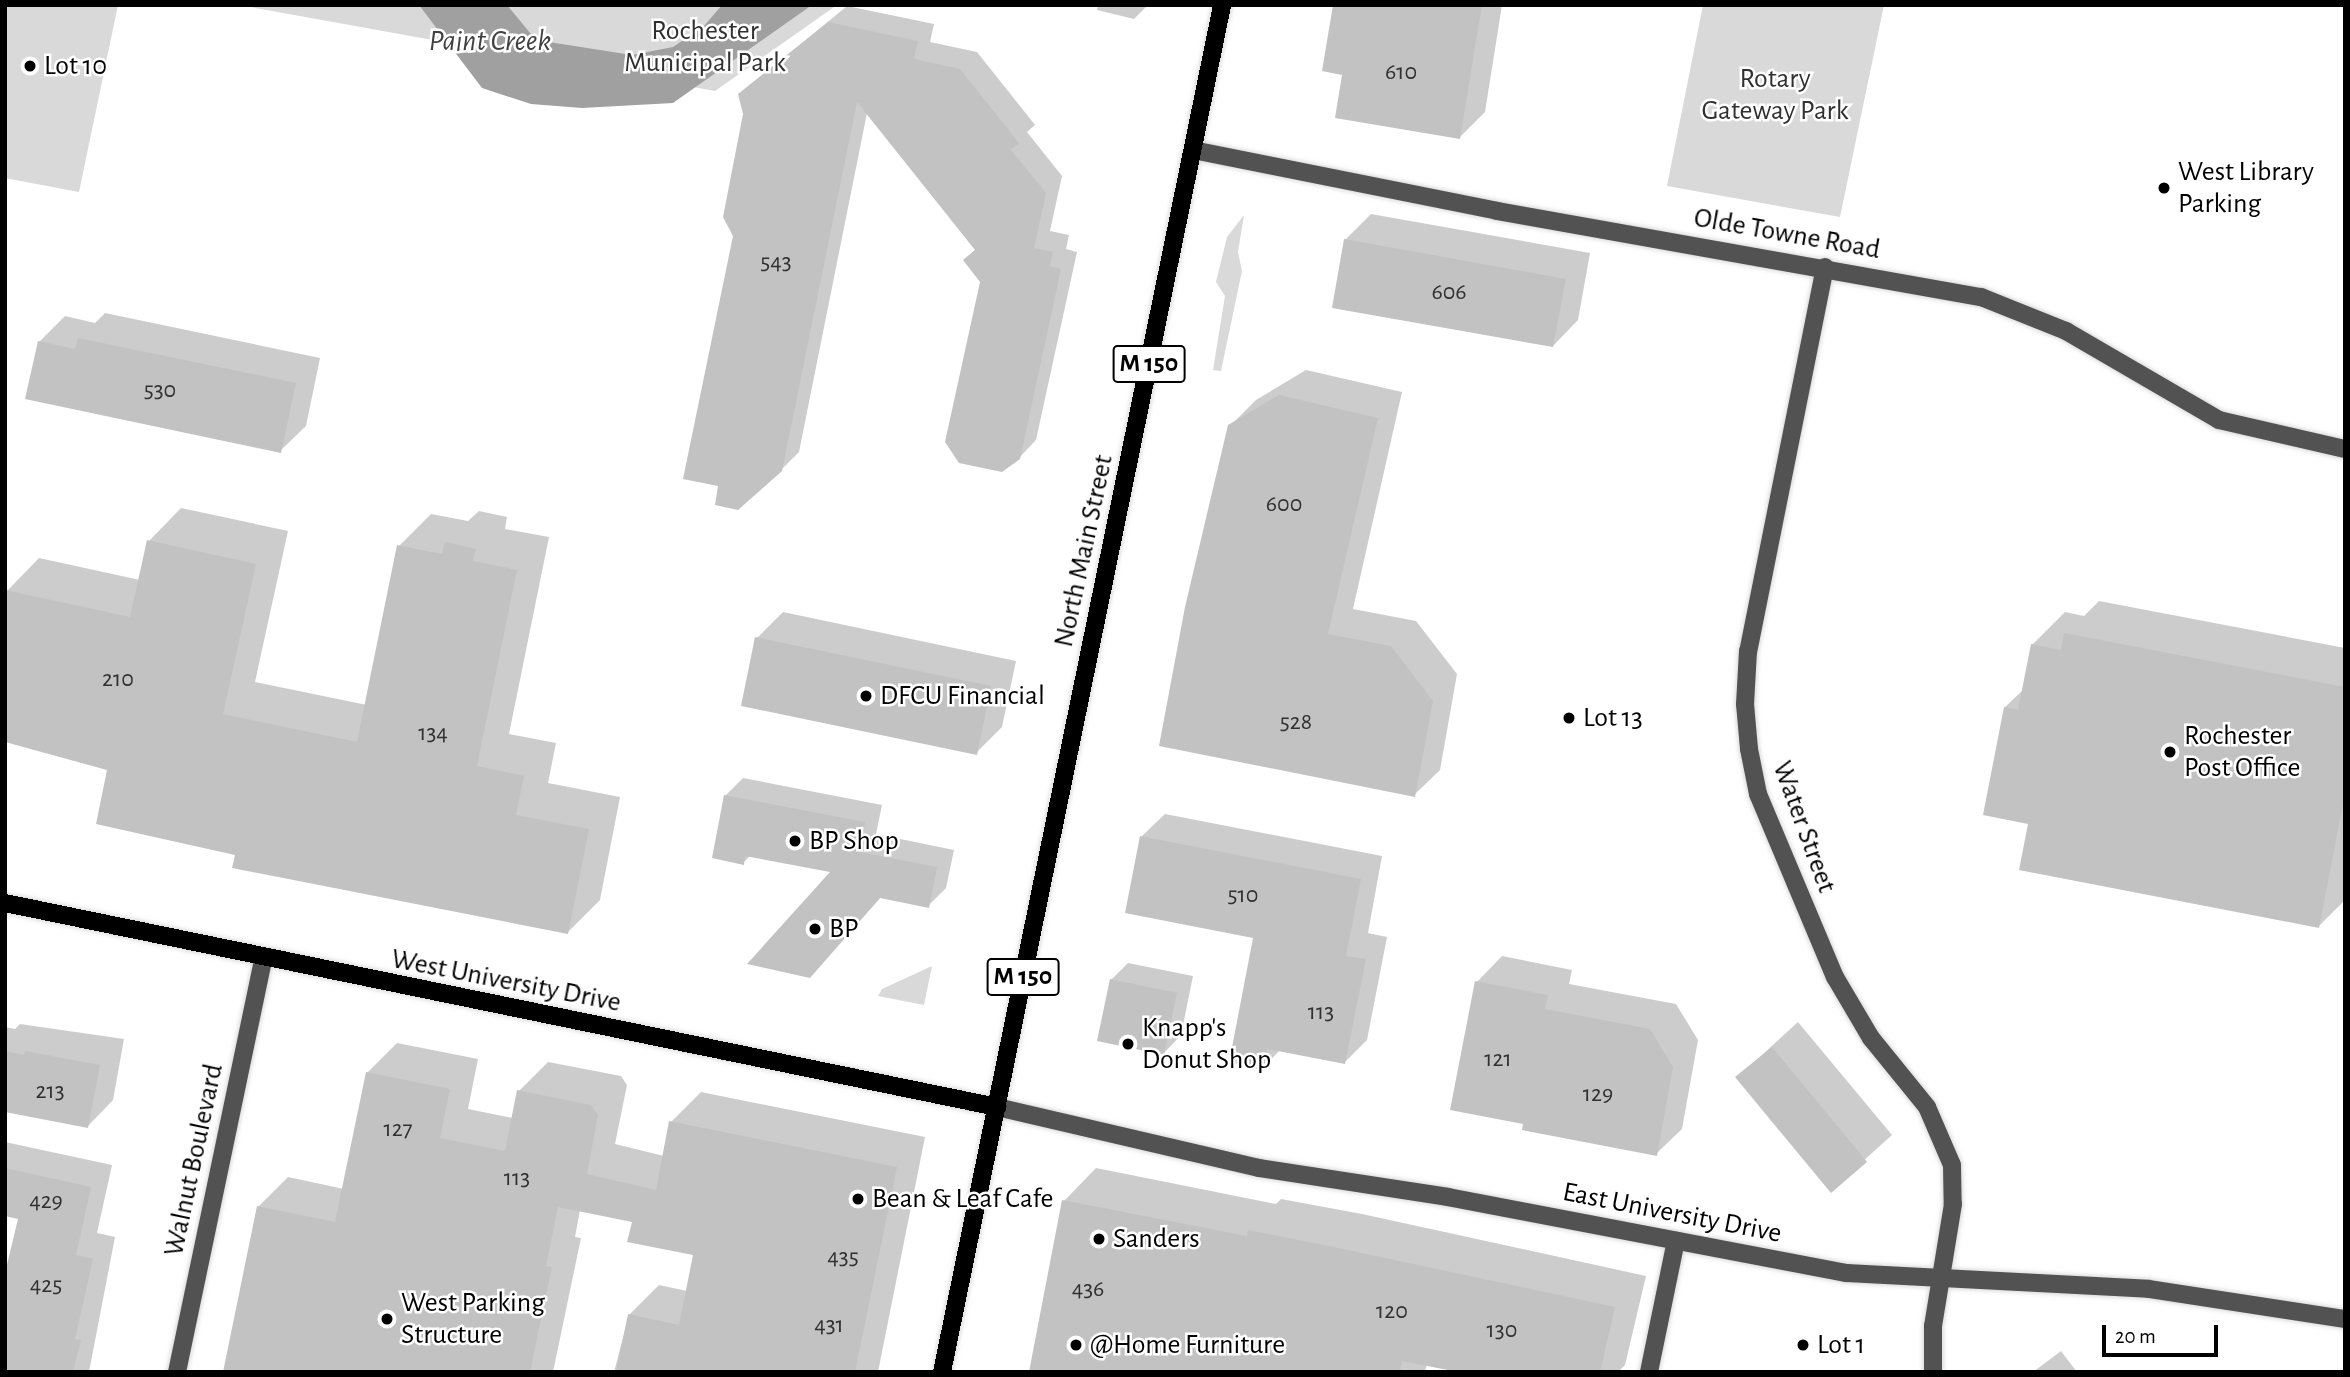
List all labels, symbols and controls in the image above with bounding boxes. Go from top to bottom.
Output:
park label: Rochester Municipal Park [624,14,786,80]
water label: Paint Creek [429,23,551,59]
place label: Lot 10 [44,49,107,83]
marker: Lot 10 [22,58,38,74]
house number: 610 [1385,59,1417,87]
park label: Rotary Gateway Park [1702,62,1848,128]
place label: West Library Parking [2178,155,2314,221]
marker: West Library Parking [2156,180,2172,196]
street label: Olde Towne Road [1691,201,1883,267]
house number: 543 [760,249,792,277]
house number: 606 [1431,279,1467,307]
road number: M 150 [1112,342,1186,386]
house number: 530 [144,377,176,405]
street label: North Main Street [1047,452,1121,650]
house number: 600 [1266,491,1302,519]
house number: 210 [102,666,134,694]
place label: DFCU Financial [880,679,1045,713]
marker: DFCU Financial [858,688,874,704]
place label: Lot 13 [1583,701,1643,735]
house number: 528 [1280,709,1312,737]
marker: Lot 13 [1561,710,1577,726]
place label: Rochester Post Office [2184,719,2301,785]
house number: 134 [418,720,448,748]
marker: Rochester Post Office [2162,744,2178,760]
street label: Water Street [1765,757,1843,897]
place label: BP Shop [809,824,899,858]
marker: BP Shop [787,833,803,849]
house number: 510 [1228,882,1258,910]
place label: BP [829,912,859,946]
marker: BP [807,921,823,937]
street label: West University Drive [388,942,624,1020]
road number: M 150 [986,954,1060,1000]
house number: 113 [1308,999,1334,1027]
place label: Knapp's Donut Shop [1142,1011,1271,1077]
marker: Knapp's Donut Shop [1120,1036,1136,1052]
house number: 121 [1484,1046,1512,1074]
street label: Walnut Boulevard [157,1061,231,1259]
house number: 213 [35,1078,65,1106]
house number: 129 [1583,1081,1613,1109]
house number: 127 [383,1116,413,1144]
house number: 113 [504,1165,530,1193]
street label: East University Drive [1560,1175,1784,1251]
place label: Bean & Leaf Cafe [872,1182,1053,1216]
house number: 429 [29,1188,63,1216]
marker: Bean & Leaf Cafe [850,1191,866,1207]
place label: Sanders [1113,1222,1200,1256]
marker: Sanders [1091,1231,1107,1247]
house number: 435 [827,1244,859,1272]
house number: 425 [30,1272,62,1300]
house number: 436 [1072,1276,1104,1304]
place label: West Parking Structure [401,1286,545,1352]
house number: 120 [1376,1298,1408,1326]
scale bar [2105,1310,2220,1354]
marker: West Parking Structure [379,1311,395,1327]
house number: 431 [814,1312,844,1340]
house number: 130 [1487,1317,1517,1345]
text: 20 m [2115,1326,2156,1347]
place label: @Home Furniture [1090,1328,1285,1362]
place label: Lot 1 [1817,1328,1865,1362]
marker: @Home Furniture [1068,1337,1084,1353]
marker: Lot 1 [1795,1337,1811,1353]

